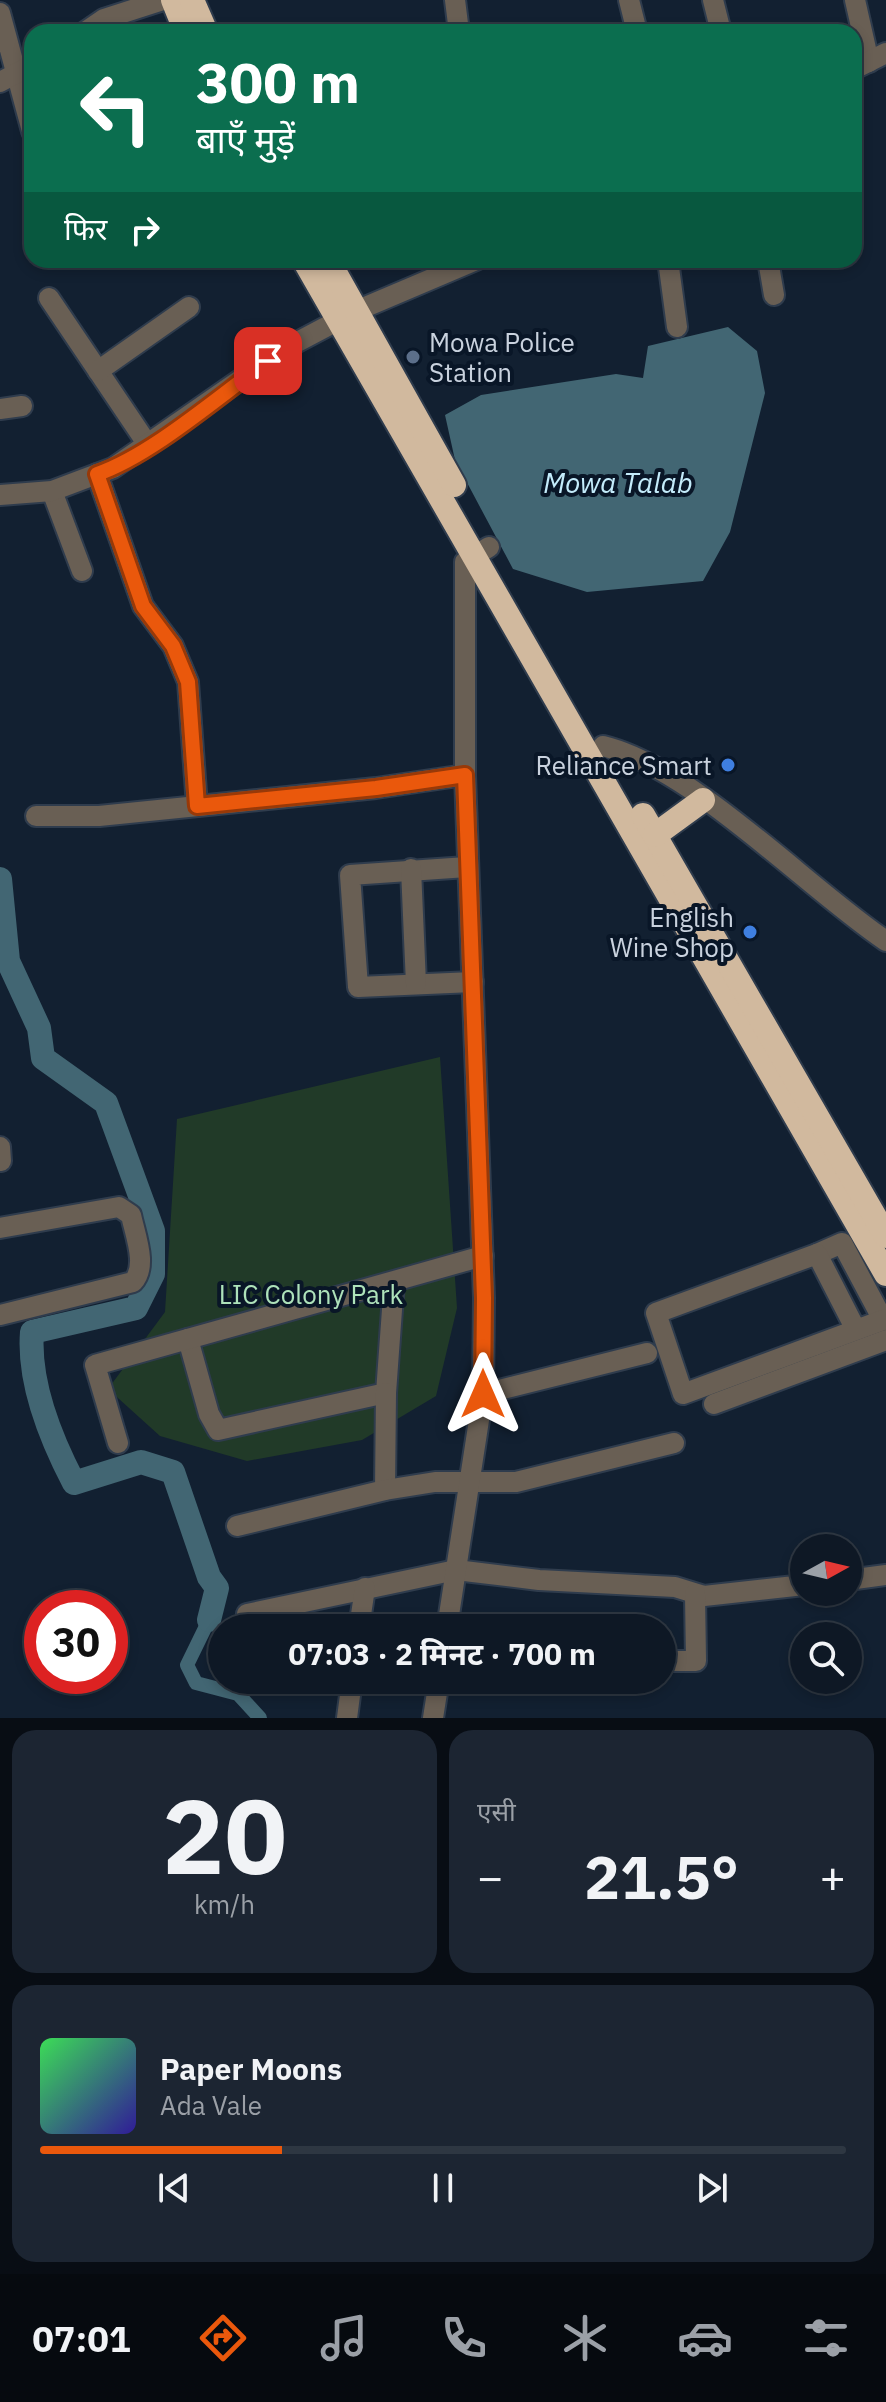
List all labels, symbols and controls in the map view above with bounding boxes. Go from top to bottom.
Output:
text: 300 m [196,46,360,118]
icon: left [64,56,168,160]
text: बाएँ मुड़ें [196,116,295,163]
icon: right [123,208,167,252]
text: फिर [64,209,107,248]
place label: Mowa Police Station [429,325,575,389]
pin [234,327,302,395]
icon: arrive [246,339,290,383]
marker: Mowa Police Station [404,348,422,366]
water label: Mowa Talab [543,464,693,501]
place label: Reliance Smart [535,748,712,782]
marker: Reliance Smart [719,756,737,774]
place label: English Wine Shop [610,900,734,964]
marker: English Wine Shop [741,923,759,941]
park label: LIC Colony Park [219,1277,403,1311]
position arrow [441,1352,525,1436]
north arrow [790,1534,862,1606]
map controls [790,1534,862,1694]
speed limit sign: 30 [24,1590,128,1694]
button: search [790,1622,862,1694]
text: 07:03 · 2 मिनट · 700 m [288,1634,596,1673]
text: 20 [162,1767,287,1903]
text: एसी [477,1794,516,1828]
text: 21.5° [584,1837,739,1916]
text: − [477,1848,503,1905]
text: + [820,1848,846,1905]
text: km/h [194,1887,255,1921]
text: Paper Moons [160,2049,342,2088]
text: Ada Vale [160,2088,262,2122]
icon: previous [152,2166,196,2210]
icon: pause [421,2166,465,2210]
icon: next [690,2166,734,2210]
icon: directions [195,2310,251,2366]
icon: music [316,2310,372,2366]
icon: phone [436,2310,492,2366]
icon: climate [557,2310,613,2366]
icon: car [677,2310,733,2366]
icon: filters [798,2310,854,2366]
text: 07:01 [32,2315,131,2362]

